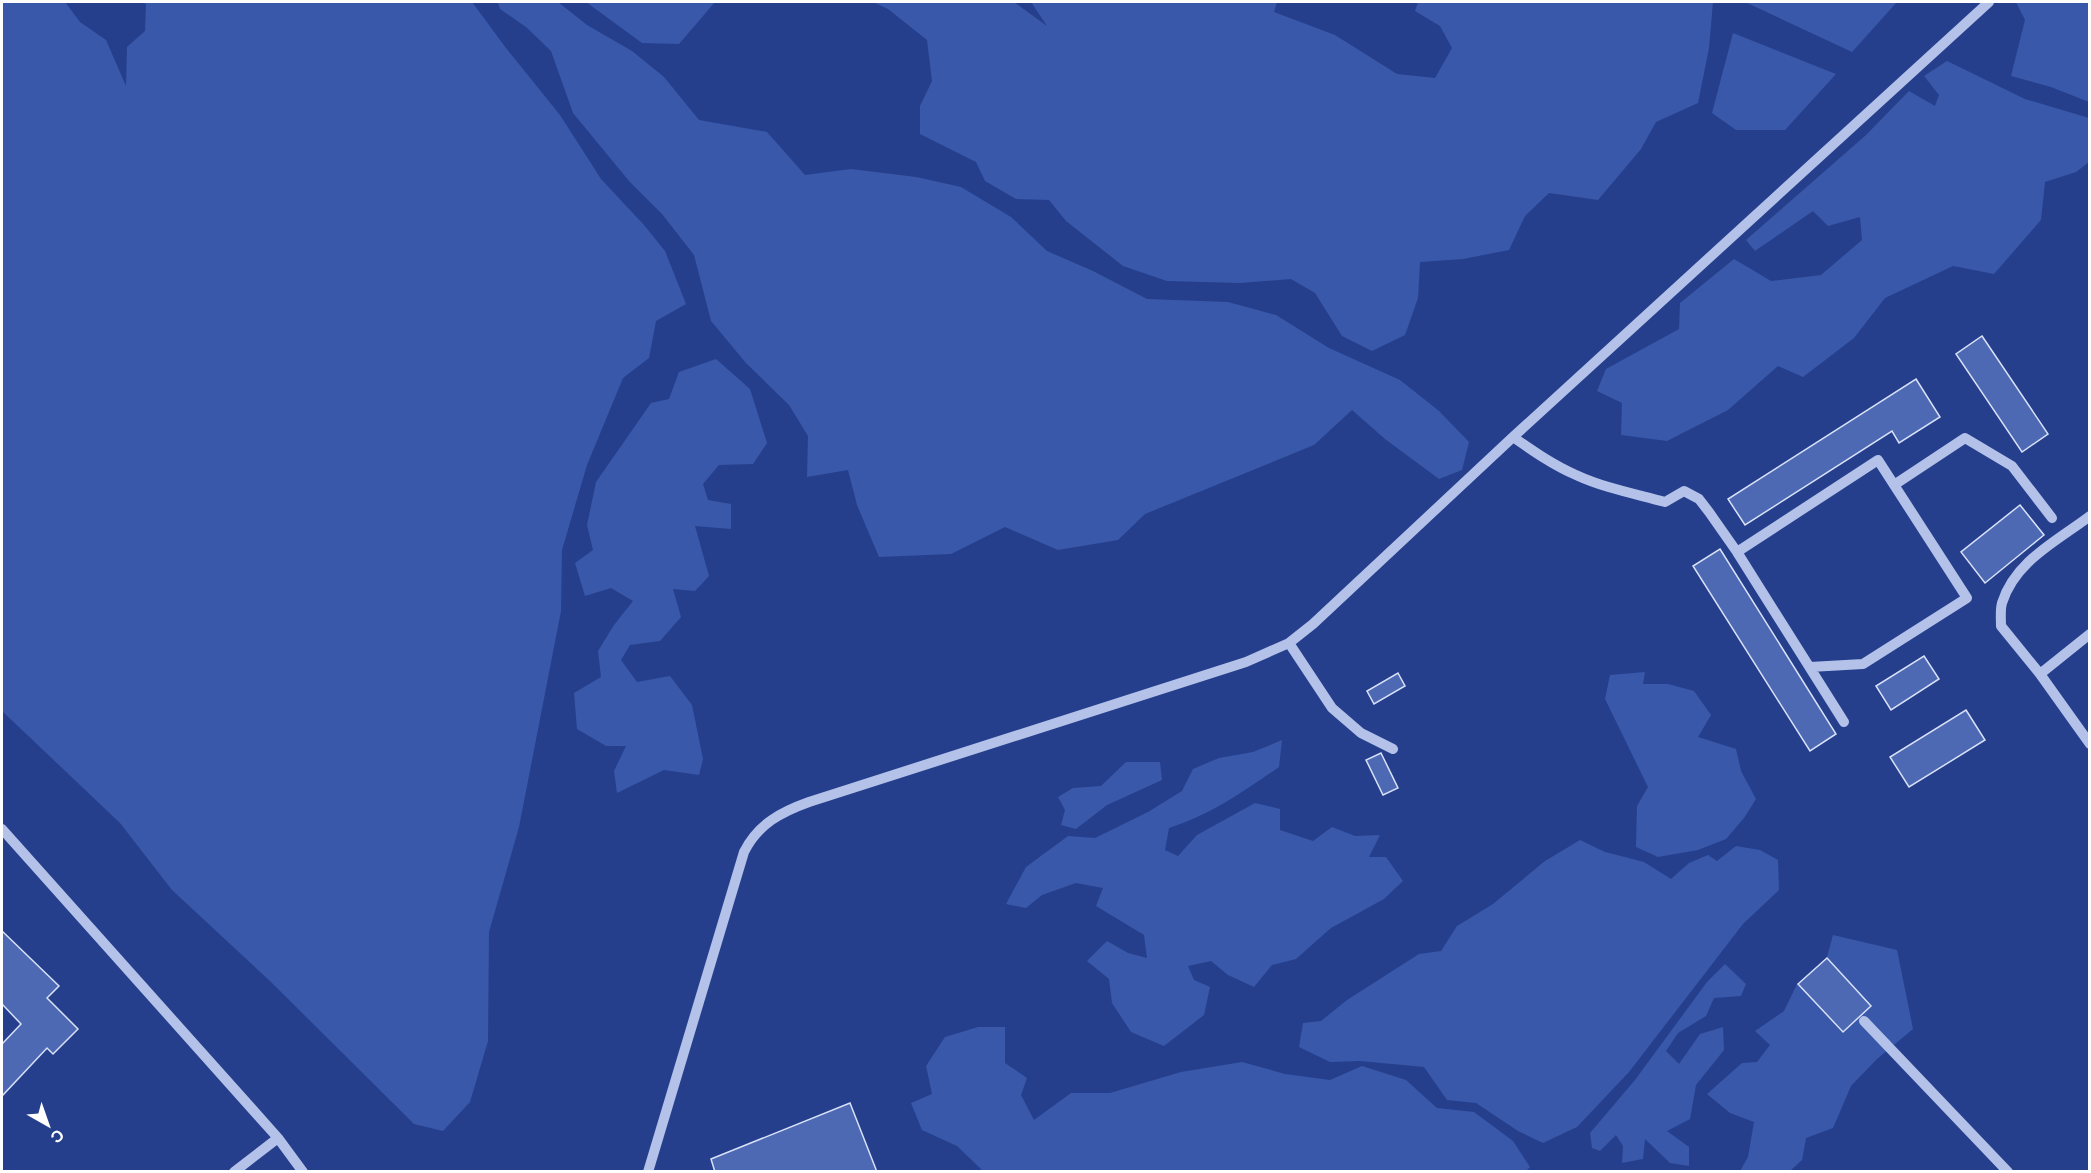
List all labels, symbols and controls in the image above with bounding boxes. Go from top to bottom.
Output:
north arrow [18,1095,78,1155]
text: С [46,1125,68,1147]

